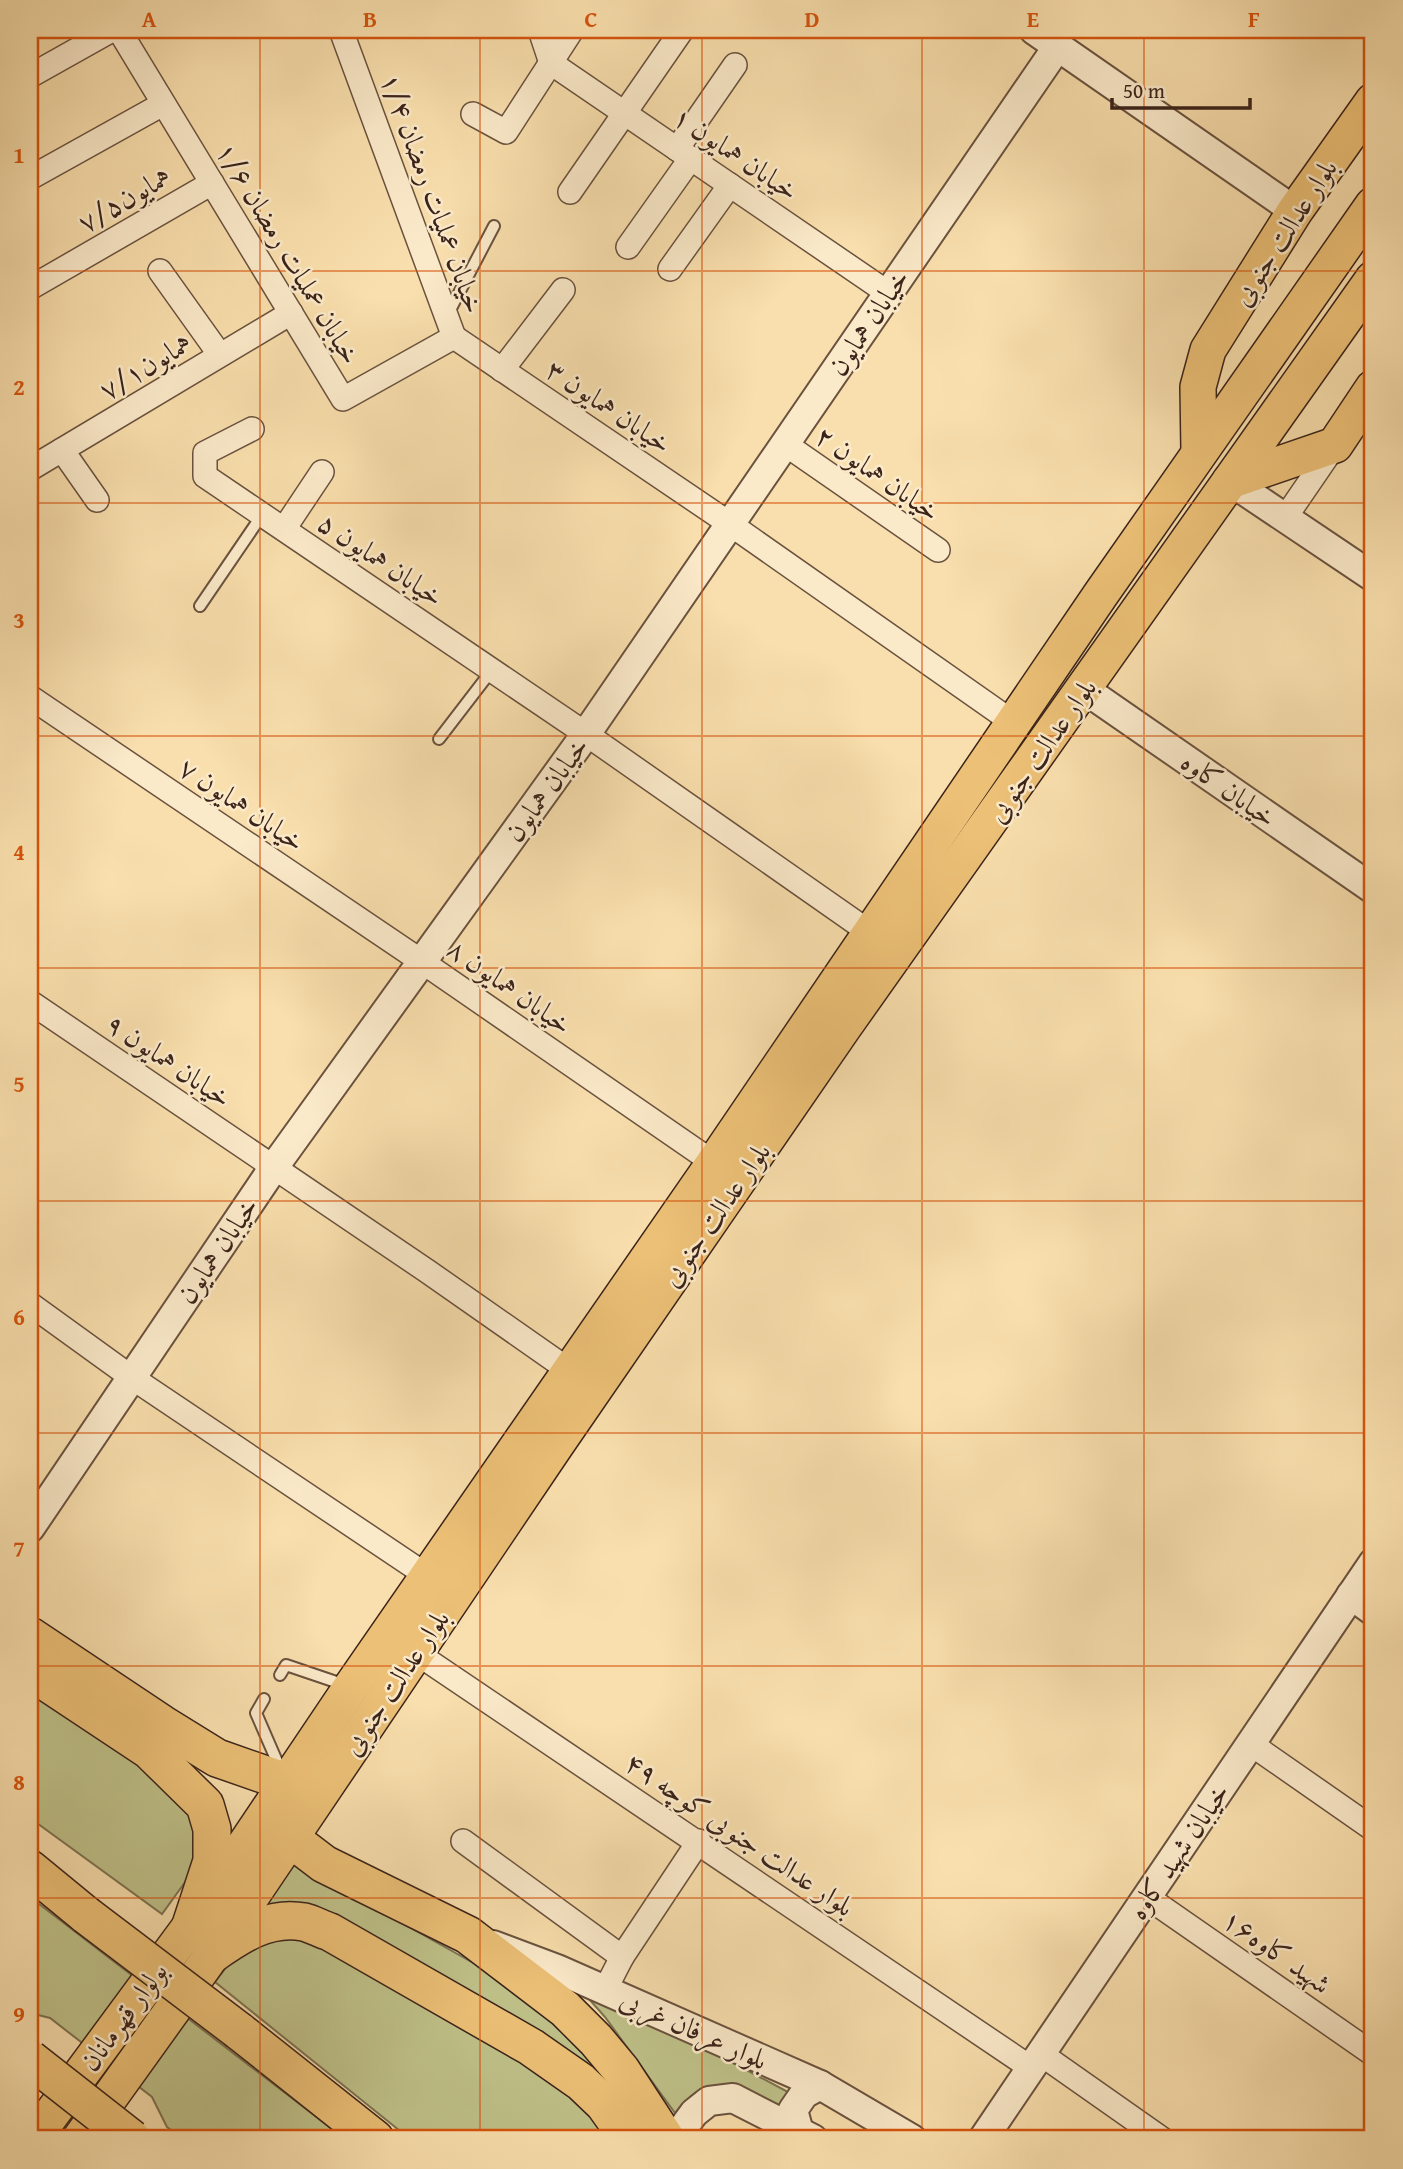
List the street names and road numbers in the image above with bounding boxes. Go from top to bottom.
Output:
street label: خیابان عملیات رمضان ۱/۴ [371,67,496,319]
street label: خیابان همایون ۱ [665,95,807,210]
street label: خیابان عملیات رمضان ۱/۶ [207,134,372,372]
street label: بلوار عدالت جنوبی [1221,150,1347,314]
street label: همایون۷/۵ [69,155,178,242]
street label: خیابان همایون [817,260,919,384]
street label: همایون۷/۱ [90,322,199,409]
street label: خیابان همایون ۳ [538,348,680,463]
street label: خیابان همایون ۲ [807,414,949,531]
street label: خیابان همایون ۵ [310,501,452,616]
street label: بلوار عدالت جنوبی [975,669,1106,830]
street label: خیابان همایون [493,727,598,850]
street label: خیابان کاوه [1173,741,1286,837]
street label: خیابان همایون ۷ [171,746,313,861]
street label: خیابان همایون ۸ [439,927,581,1044]
street label: خیابان همایون ۹ [98,1002,240,1117]
street label: بلوار عدالت جنوبی [649,1133,780,1294]
street label: خیابان همایون [166,1188,268,1312]
street label: بلوار عدالت جنوبی [330,1600,459,1763]
street label: بلوار عدالت جنوبی کوچه ۴۹ [617,1741,863,1926]
street label: خیابان شهید کاوه [1117,1774,1239,1927]
street label: شهید کاوه۱۶ [1214,1898,1340,2003]
street label: بولوار قهرمانان [69,1952,176,2079]
street label: بلوار عرفان غربی [614,1978,775,2079]

